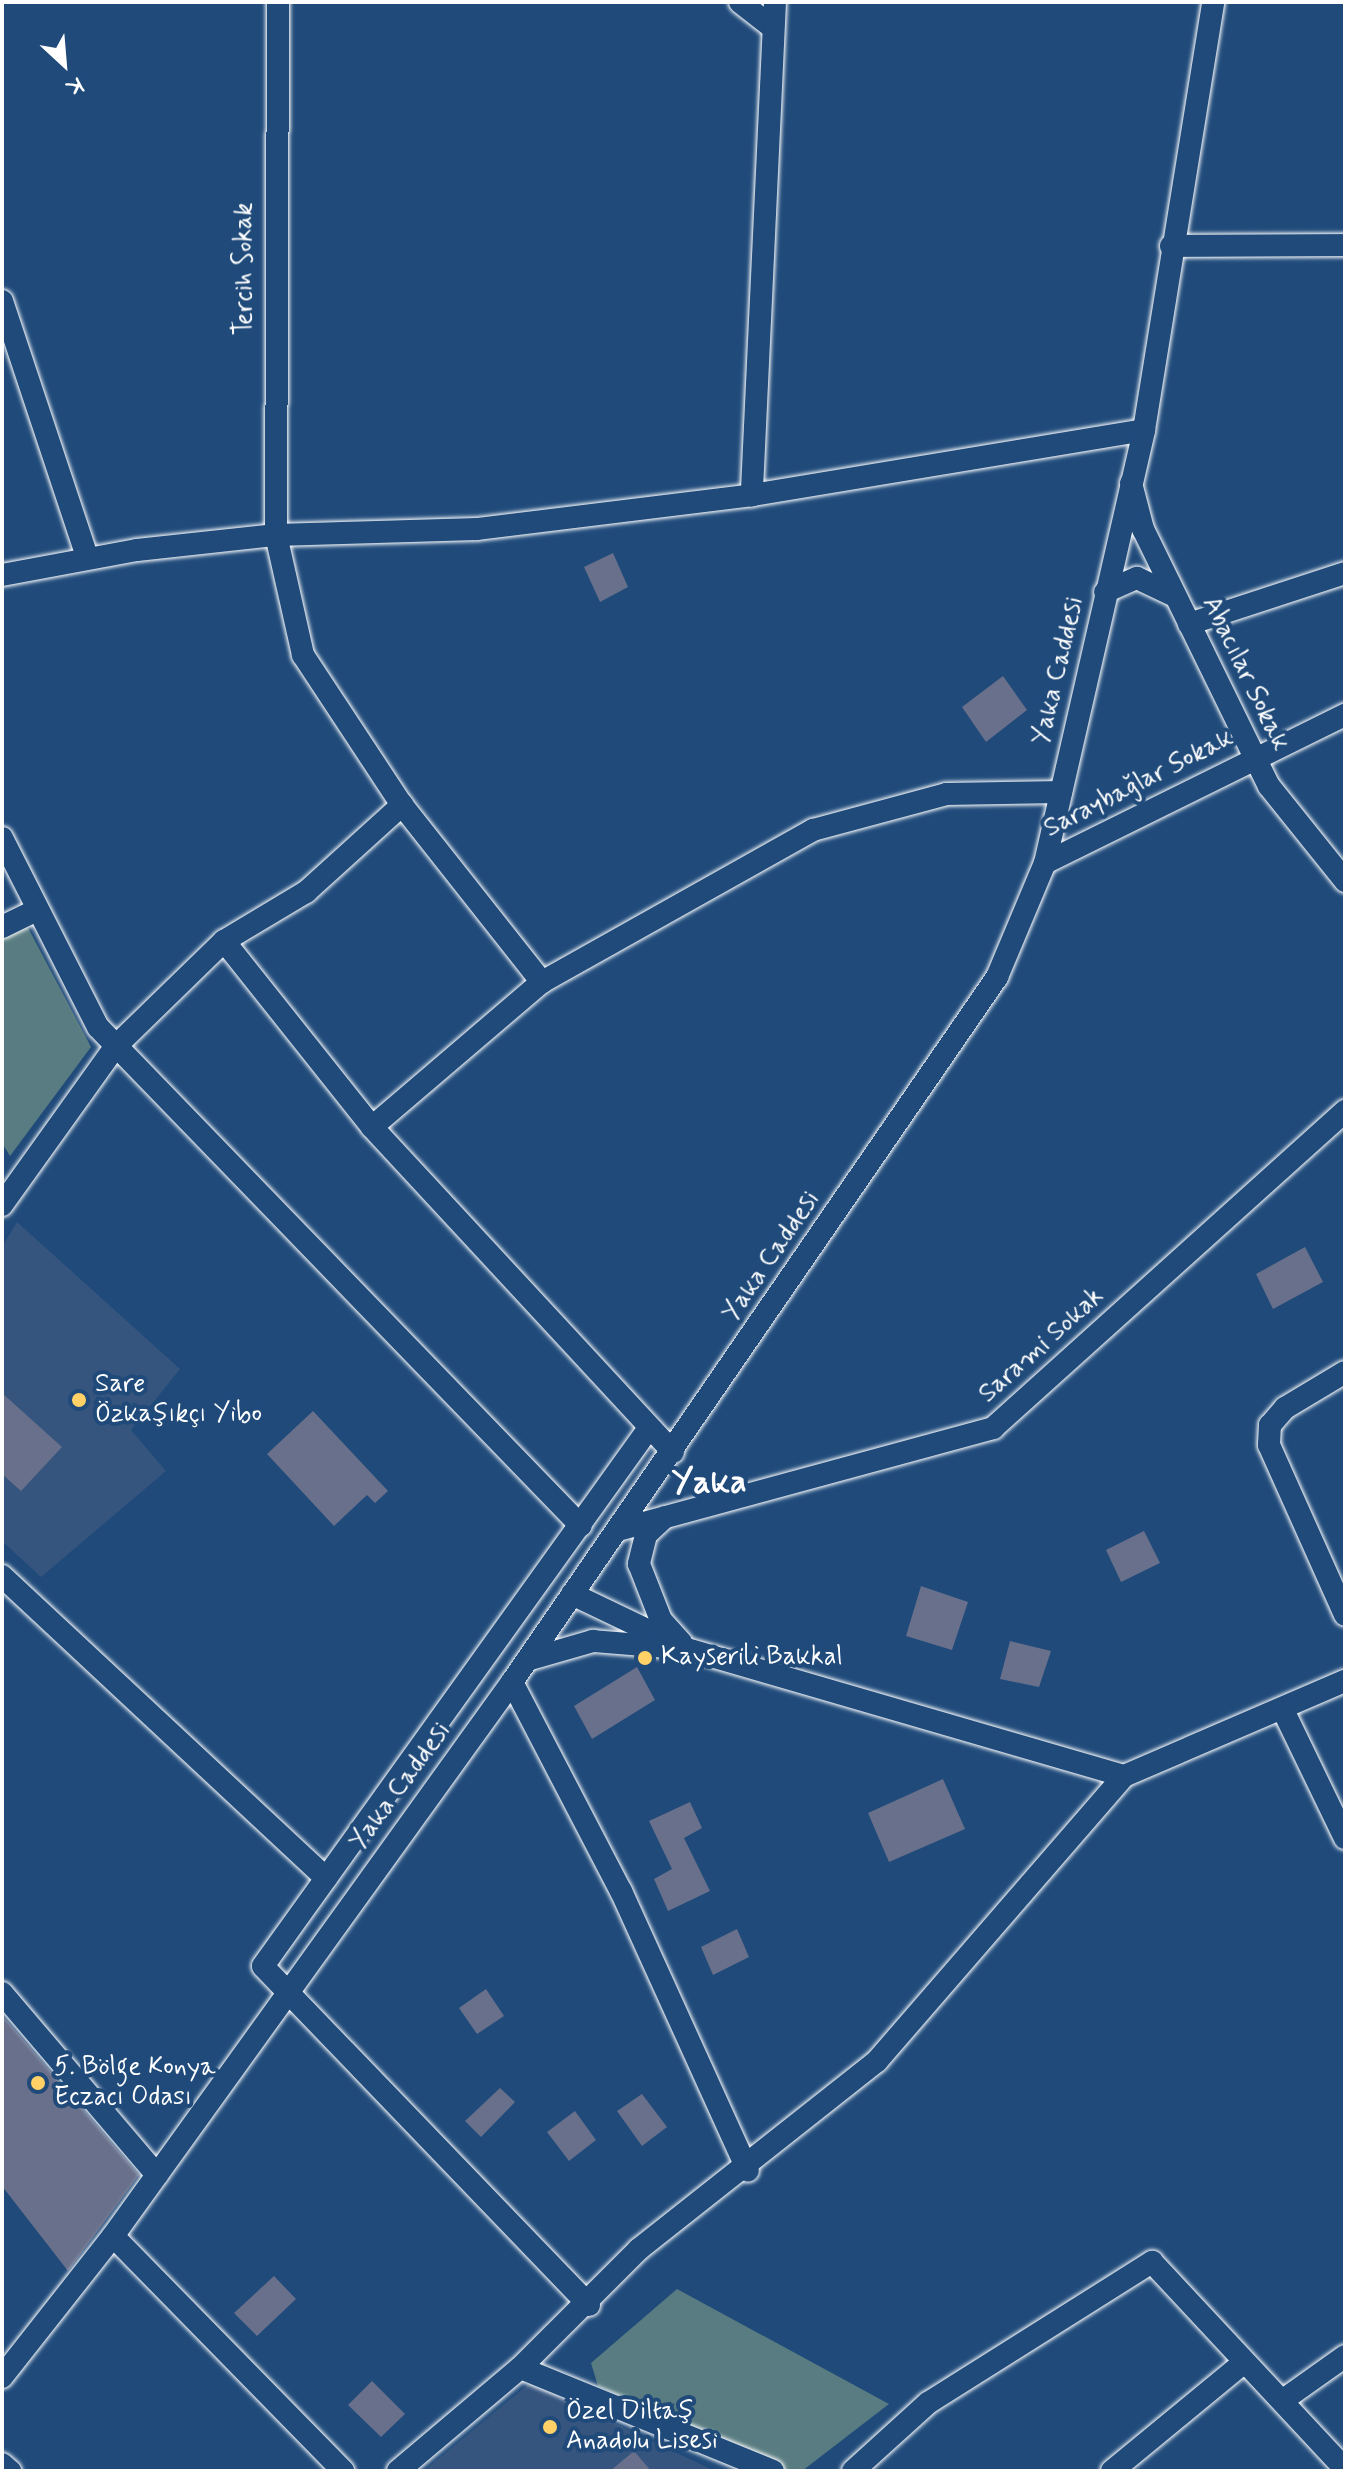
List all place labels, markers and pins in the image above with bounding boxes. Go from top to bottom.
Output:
place label: Sare Özkaşıkçı Yibo [95,1369,262,1430]
marker: Sare Özkaşıkçı Yibo [70,1391,88,1409]
place label: Kayserili Bakkal [661,1642,843,1674]
marker: Kayserili Bakkal [636,1649,654,1667]
place label: 5. Bölge Konya Eczacı Odası [54,2052,216,2114]
marker: 5. Bölge Konya Eczacı Odası [29,2074,47,2092]
place label: Özel Diltaş Anadolu Lisesi [566,2396,717,2458]
marker: Özel Diltaş Anadolu Lisesi [541,2418,559,2436]

